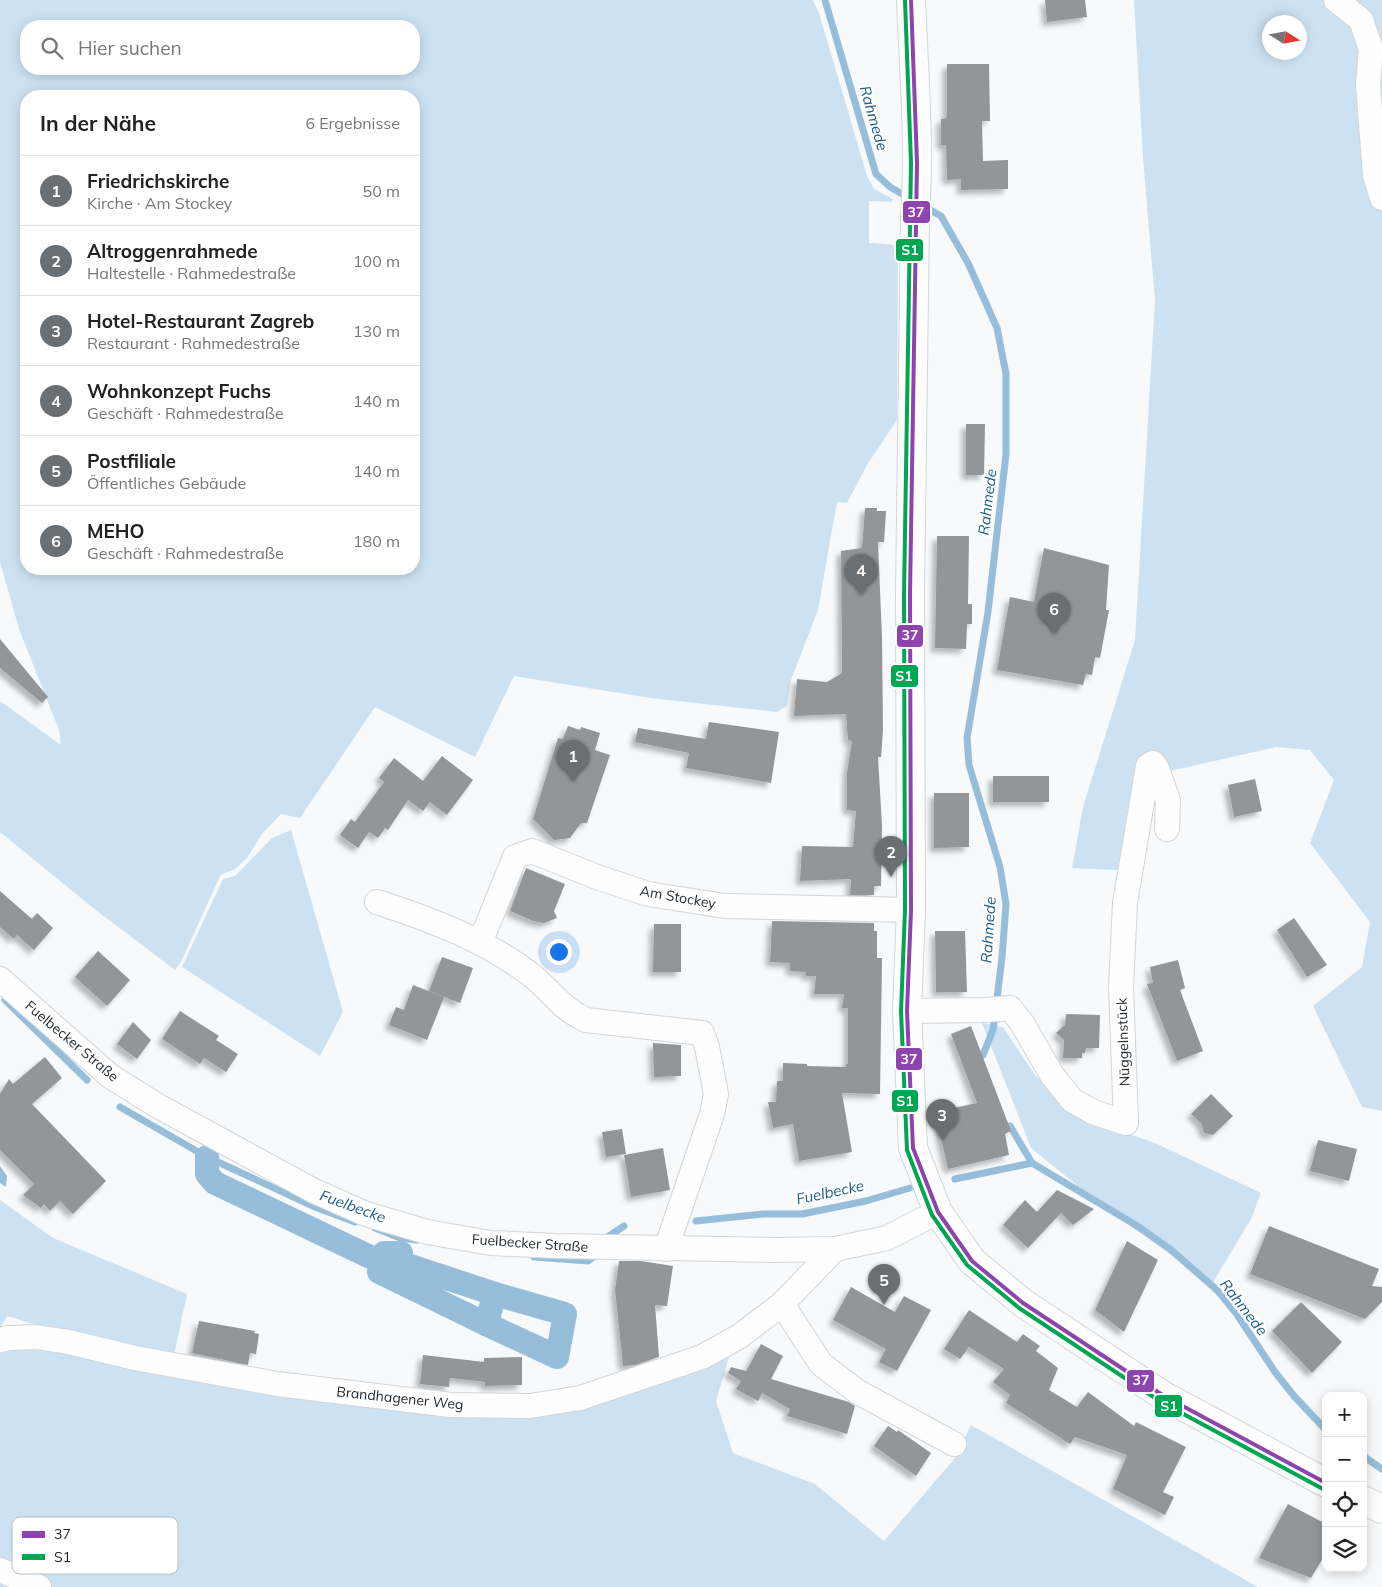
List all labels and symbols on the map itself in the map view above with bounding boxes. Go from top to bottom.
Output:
north arrow [1262,15,1307,60]
water label: Rahmede [856,83,892,153]
line badge: 37 [902,200,931,224]
text: 37 [908,203,924,221]
line badge: S1 [895,238,924,262]
text: S1 [901,241,919,259]
water label: Rahmede [974,468,1000,536]
pin: 4 [845,554,877,595]
pin: 6 [1038,593,1070,634]
line badge: 37 [896,624,924,648]
text: 37 [902,626,918,644]
line badge: S1 [890,664,919,688]
text: S1 [895,667,913,685]
pin: 1 [557,740,589,781]
pin: 2 [875,836,907,877]
street label: Am Stockey [639,881,718,913]
water label: Rahmede [976,896,1000,964]
your location [546,939,572,965]
street label: Fuelbecker Straße [22,997,122,1085]
street label: Nüggelnstück [1112,997,1134,1087]
line badge: 37 [895,1047,923,1071]
text: 37 [901,1050,917,1068]
line badge: S1 [891,1089,919,1113]
text: S1 [896,1092,914,1110]
pin: 3 [926,1099,958,1140]
water label: Fuelbecke [794,1176,866,1208]
water label: Fuelbecke [317,1185,389,1227]
street label: Fuelbecker Straße [471,1230,589,1256]
pin: 5 [868,1264,900,1305]
water label: Rahmede [1216,1275,1272,1339]
line badge: 37 [1126,1369,1155,1393]
text: 37 [1133,1371,1149,1389]
street label: Brandhagener Weg [336,1382,464,1414]
line badge: S1 [1154,1394,1183,1418]
text: S1 [1160,1397,1178,1415]
legend [12,1517,178,1574]
text: 37 [54,1525,71,1543]
text: S1 [54,1548,71,1566]

